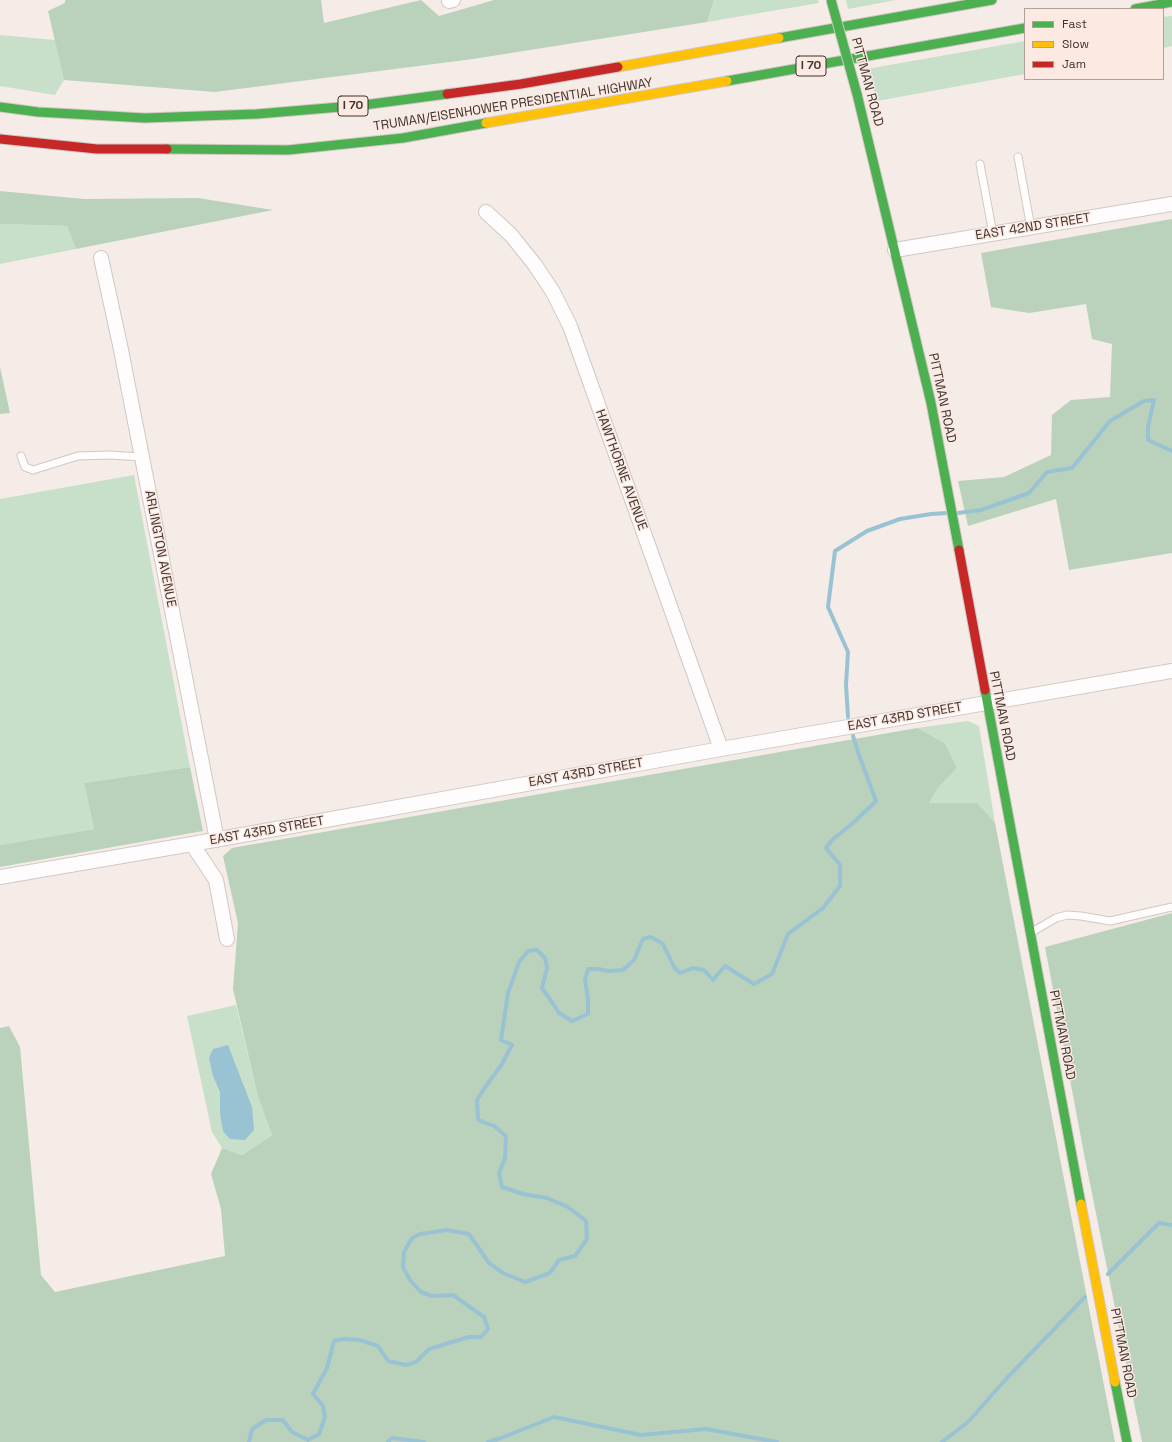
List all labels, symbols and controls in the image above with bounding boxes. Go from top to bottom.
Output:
legend [1024,8,1164,80]
text: Fast [1062,16,1087,32]
street label: PITTMAN ROAD [848,36,886,128]
text: Slow [1062,36,1089,52]
road number: I 70 [796,56,826,76]
text: Jam [1062,56,1086,72]
street label: TRUMAN/EISENHOWER PRESIDENTIAL HIGHWAY [372,75,654,135]
road number: I 70 [338,96,368,116]
street label: EAST 42ND STREET [974,210,1092,244]
street label: PITTMAN ROAD [925,352,959,444]
street label: HAWTHORNE AVENUE [592,407,650,533]
street label: ARLINGTON AVENUE [141,489,179,609]
street label: PITTMAN ROAD [986,670,1018,762]
street label: EAST 43RD STREET [847,699,963,735]
street label: EAST 43RD STREET [528,755,644,791]
street label: EAST 43RD STREET [209,813,325,849]
street label: PITTMAN ROAD [1046,989,1078,1081]
street label: PITTMAN ROAD [1107,1307,1139,1399]

